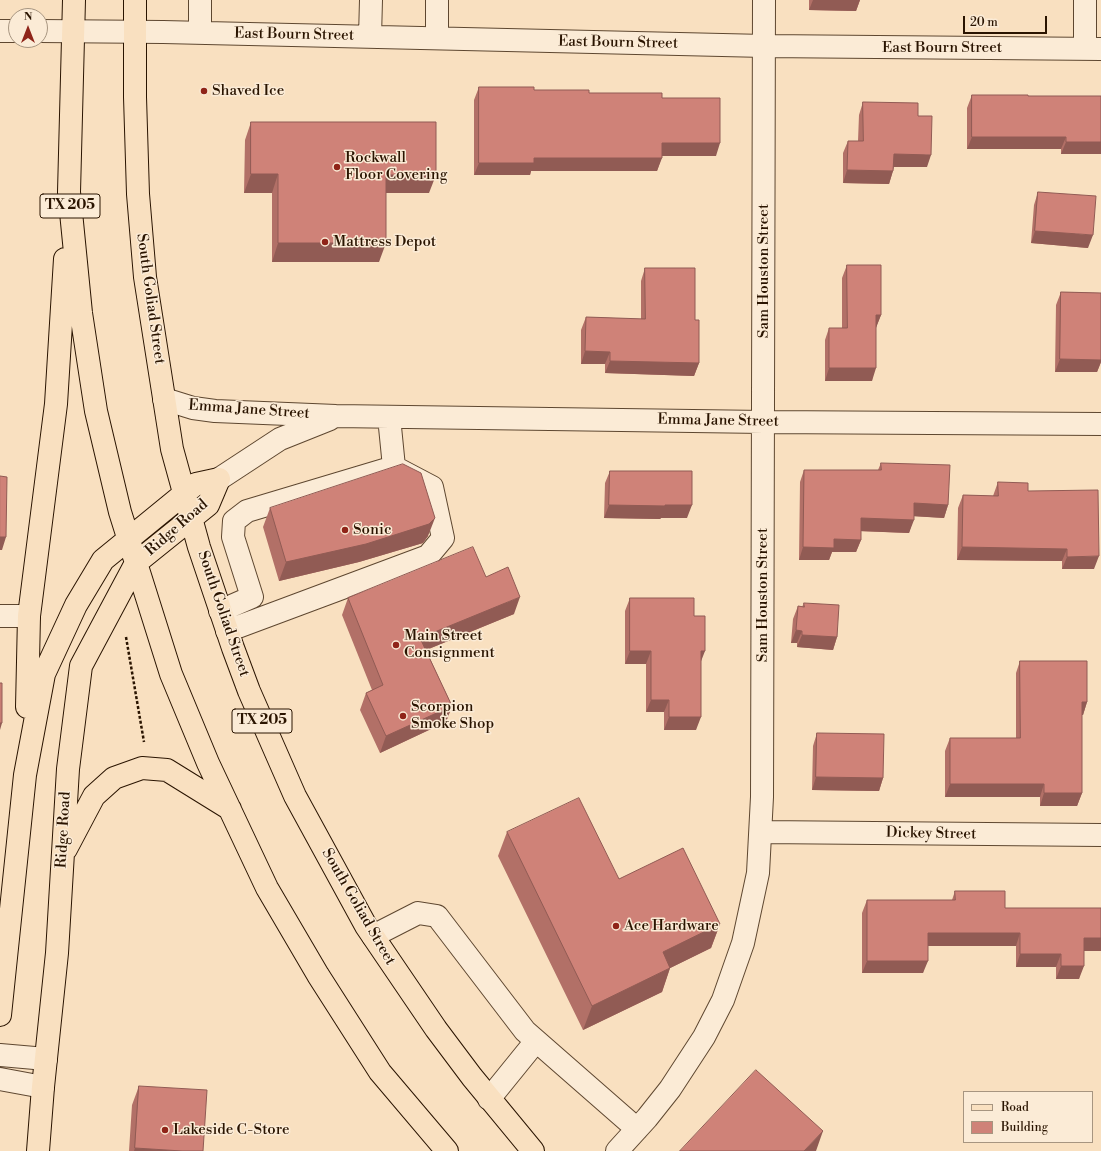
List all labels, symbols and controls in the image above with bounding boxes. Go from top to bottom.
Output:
north arrow [8,8,48,48]
scale bar [965,8,1049,34]
text: N [24,10,32,24]
text: 20 m [970,15,998,30]
street label: East Bourn Street [234,25,354,45]
street label: East Bourn Street [558,33,678,53]
street label: East Bourn Street [882,39,1002,57]
place label: Shaved Ice [212,82,284,100]
marker: Shaved Ice [199,86,209,96]
place label: Rockwall Floor Covering [345,149,447,184]
marker: Rockwall Floor Covering [332,162,342,172]
road number: TX 205 [40,194,100,218]
street label: Sam Houston Street [755,204,773,338]
street label: South Goliad Street [132,232,168,366]
place label: Mattress Depot [333,233,436,251]
marker: Mattress Depot [320,237,330,247]
street label: Emma Jane Street [188,397,310,423]
street label: Emma Jane Street [657,411,779,431]
street label: Ridge Road [142,496,212,560]
place label: Sonic [353,521,392,539]
marker: Sonic [340,525,350,535]
street label: Sam Houston Street [754,528,772,662]
street label: South Goliad Street [193,549,253,679]
place label: Main Street Consignment [404,627,495,662]
marker: Main Street Consignment [391,640,401,650]
place label: Scorpion Smoke Shop [411,698,494,733]
road number: TX 205 [232,709,292,733]
marker: Scorpion Smoke Shop [398,711,408,721]
street label: Ridge Road [53,791,75,869]
street label: Dickey Street [886,824,976,844]
street label: South Goliad Street [317,845,399,969]
place label: Ace Hardware [624,917,719,935]
marker: Ace Hardware [611,921,621,931]
legend [963,1091,1093,1143]
text: Road [1001,1100,1029,1115]
text: Building [1001,1120,1048,1135]
place label: Lakeside C-Store [173,1121,290,1139]
marker: Lakeside C-Store [160,1125,170,1135]

